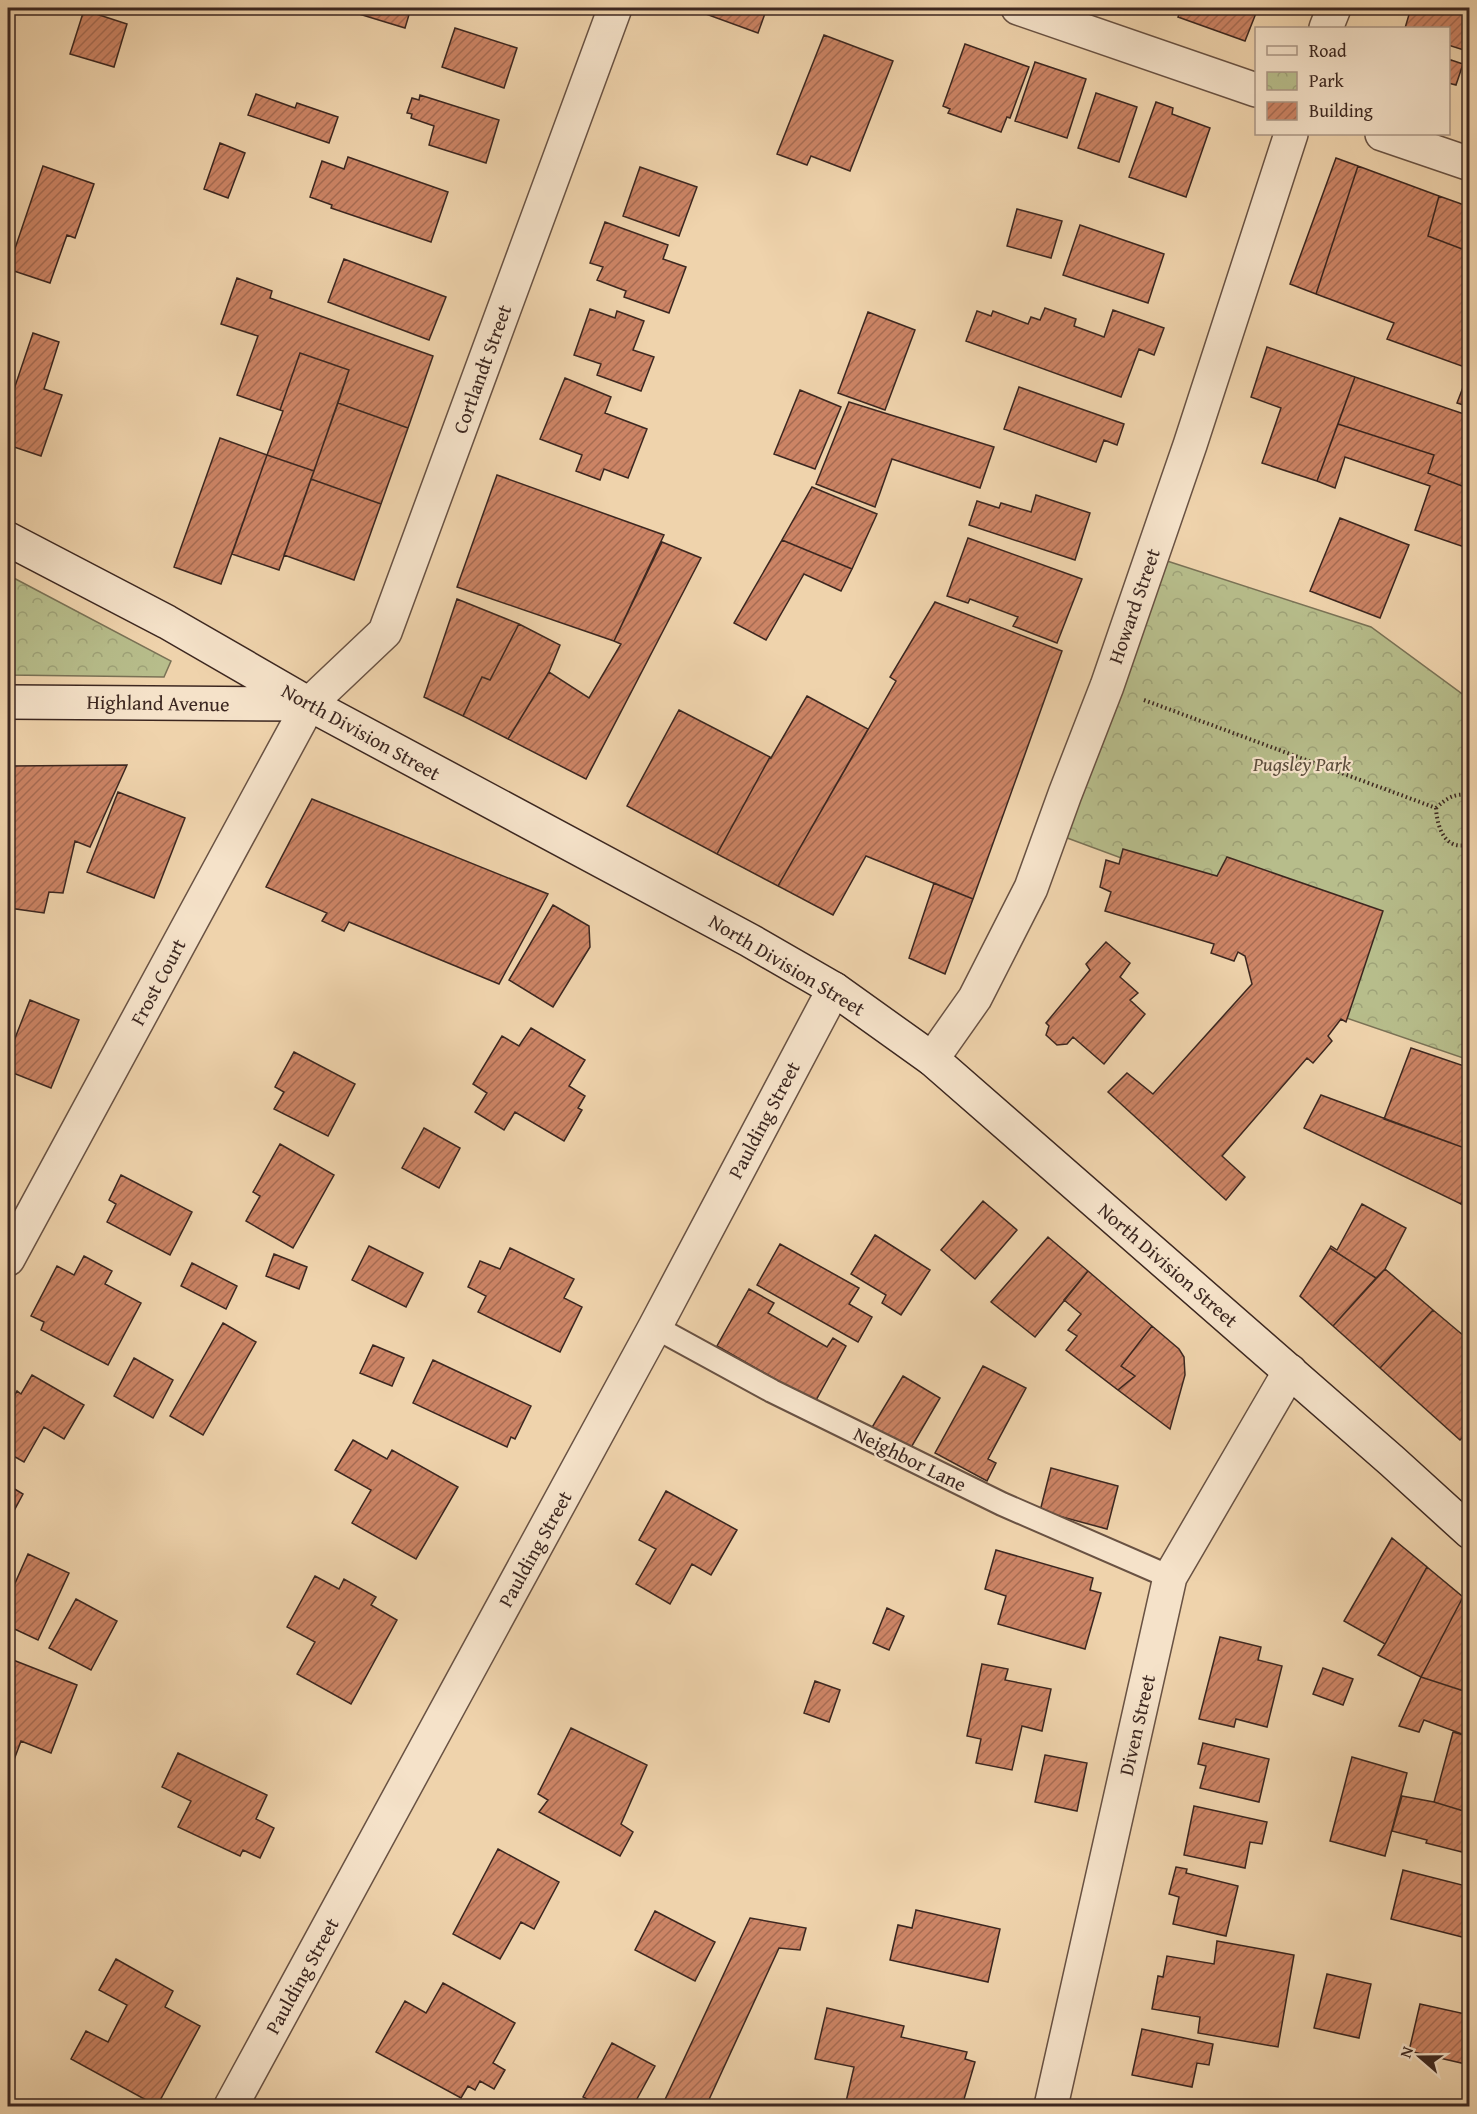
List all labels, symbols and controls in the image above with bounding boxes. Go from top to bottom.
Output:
legend [1255,27,1450,135]
text: Road [1309,37,1347,64]
text: Park [1309,67,1345,94]
text: Building [1309,97,1373,124]
street label: Cortlandt Street [445,300,518,437]
street label: Howard Street [1100,544,1167,667]
street label: North Division Street [277,676,446,787]
street label: Highland Avenue [86,687,230,718]
park label: Pugsley Park [1252,749,1352,778]
street label: North Division Street [704,906,871,1023]
street label: Frost Court [123,933,193,1030]
street label: Paulding Street [720,1056,807,1184]
street label: North Division Street [1092,1195,1245,1334]
street label: Neighbor Lane [849,1419,972,1498]
street label: Paulding Street [491,1485,579,1612]
street label: Diven Street [1111,1672,1162,1778]
street label: Paulding Street [258,1912,346,2039]
north arrow [1390,2027,1450,2087]
text: N [1393,2042,1419,2061]

